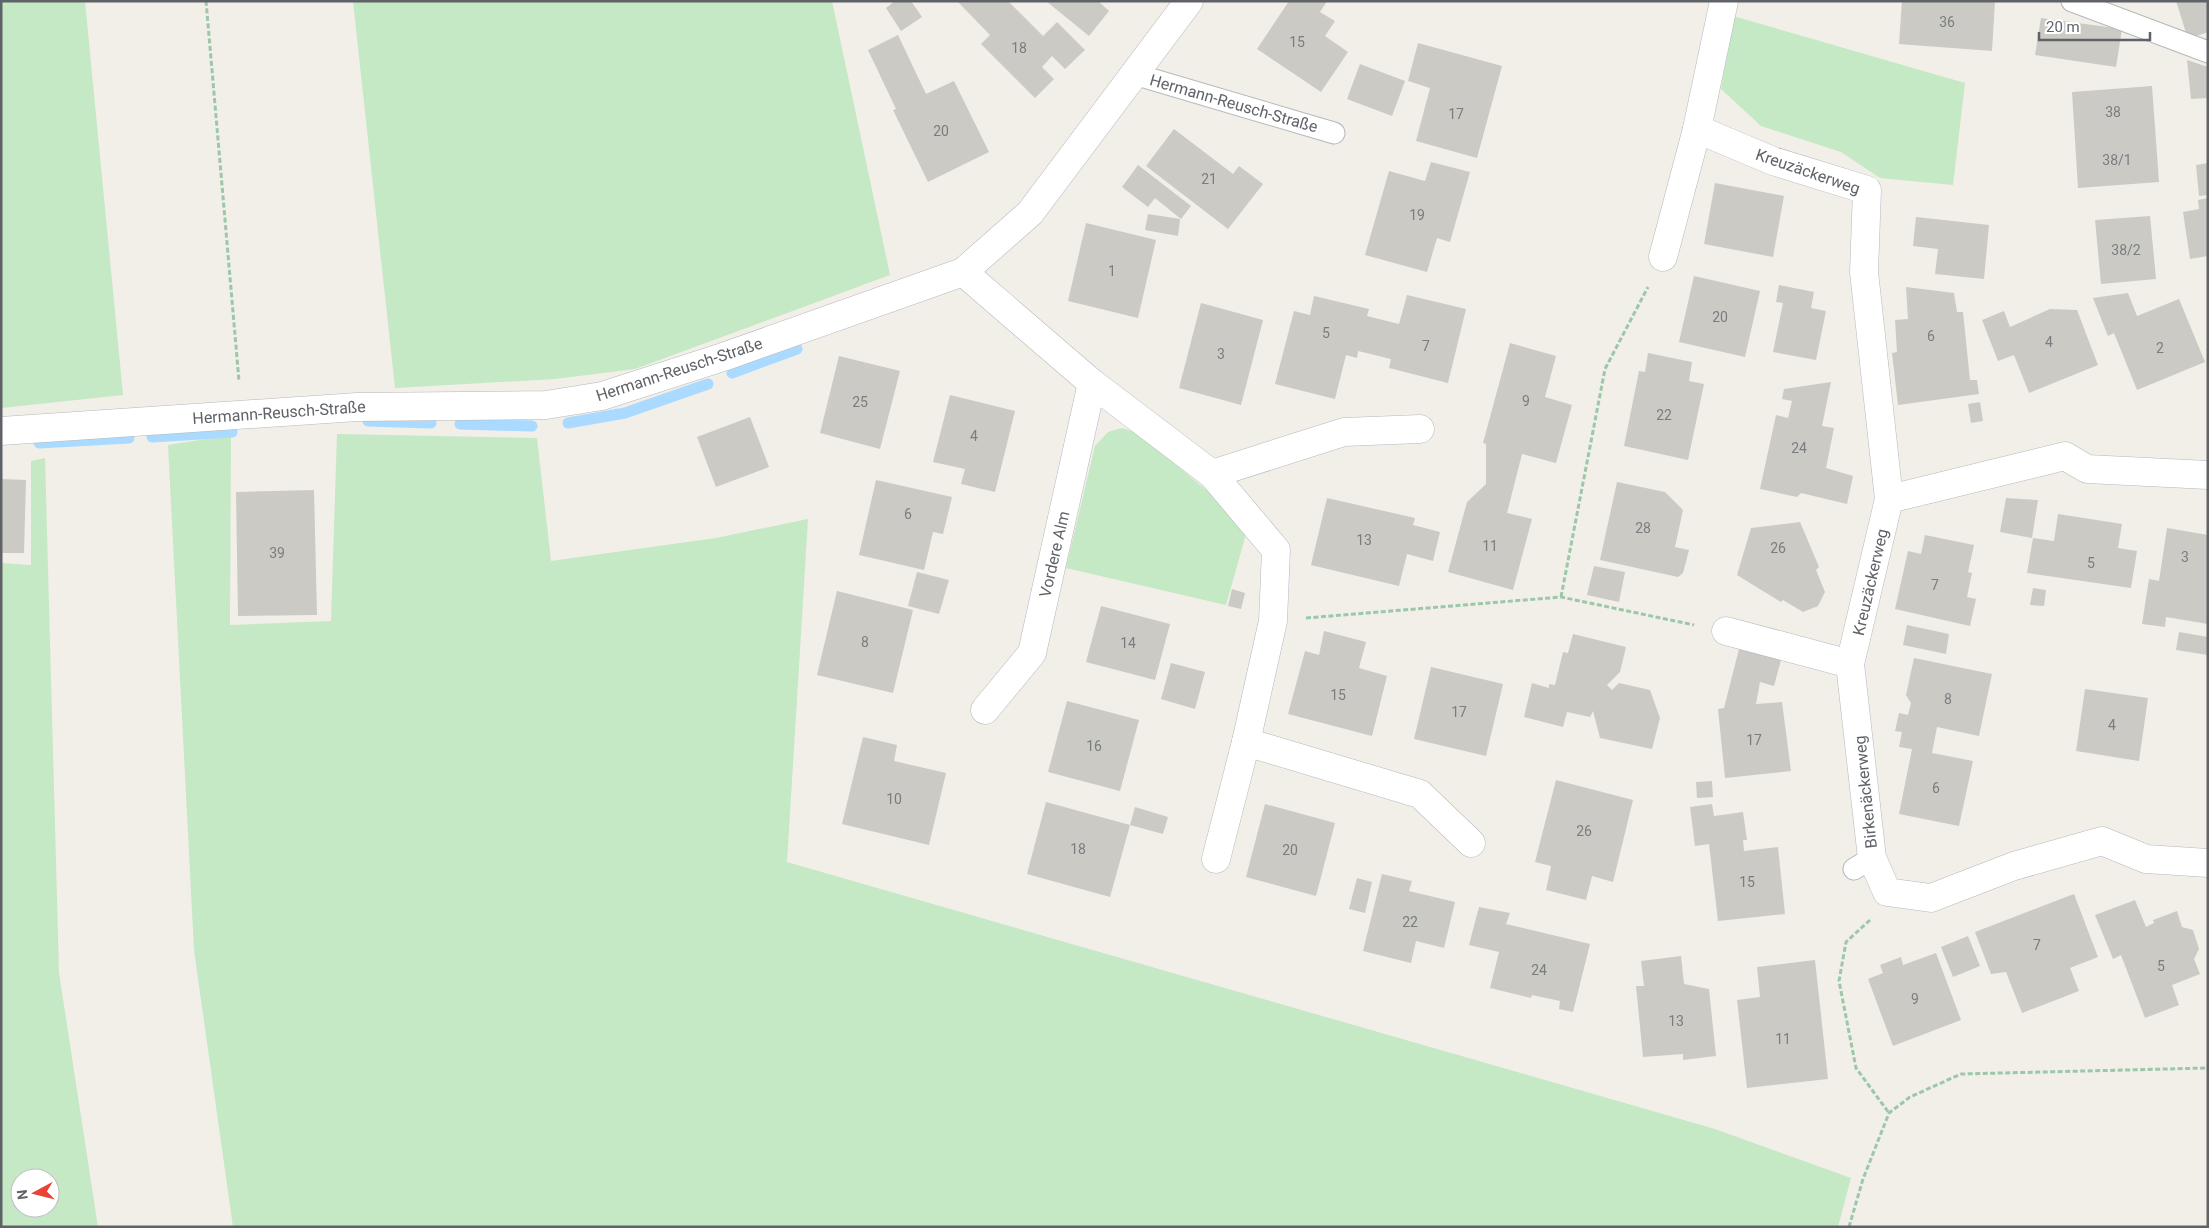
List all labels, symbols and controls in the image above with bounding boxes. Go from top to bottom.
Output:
scale bar [2039,10,2150,42]
house number: 36 [1939,14,1955,30]
text: 20 m [2046,18,2080,36]
house number: 15 [1289,34,1305,50]
house number: 18 [1011,40,1027,56]
street label: Hermann-Reusch-Straße [1148,70,1320,137]
house number: 38 [2105,104,2121,120]
house number: 17 [1448,106,1464,122]
house number: 20 [933,123,949,139]
street label: Kreuzäckerweg [1753,145,1863,198]
house number: 38/1 [2102,152,2132,168]
house number: 21 [1201,171,1217,187]
house number: 19 [1409,207,1425,223]
house number: 38/2 [2111,242,2141,258]
house number: 1 [1108,263,1116,279]
house number: 20 [1712,309,1728,325]
house number: 5 [1322,325,1330,341]
house number: 6 [1927,328,1935,344]
street label: Hermann-Reusch-Straße [594,334,765,405]
house number: 4 [2045,334,2053,350]
house number: 7 [1422,338,1430,354]
house number: 2 [2156,340,2164,356]
house number: 3 [1217,346,1225,362]
house number: 9 [1522,393,1530,409]
house number: 25 [852,394,868,410]
street label: Hermann-Reusch-Straße [192,397,366,428]
house number: 22 [1656,407,1672,423]
house number: 4 [970,428,978,444]
house number: 24 [1791,440,1807,456]
house number: 6 [904,506,912,522]
street label: Vordere Alm [1035,509,1074,599]
house number: 28 [1635,520,1651,536]
street label: Kreuzäckerweg [1849,527,1892,637]
house number: 13 [1356,532,1372,548]
house number: 11 [1482,538,1498,554]
house number: 26 [1770,540,1786,556]
house number: 39 [269,545,285,561]
house number: 3 [2181,549,2189,565]
house number: 5 [2087,555,2095,571]
house number: 7 [1931,577,1939,593]
house number: 8 [861,634,869,650]
house number: 14 [1120,635,1136,651]
house number: 15 [1330,687,1346,703]
house number: 8 [1944,691,1952,707]
house number: 17 [1451,704,1467,720]
house number: 4 [2108,717,2116,733]
house number: 17 [1746,732,1762,748]
street label: Birkenäckerweg [1850,735,1881,849]
house number: 16 [1086,738,1102,754]
house number: 6 [1932,780,1940,796]
house number: 10 [886,791,902,807]
house number: 26 [1576,823,1592,839]
house number: 18 [1070,841,1086,857]
house number: 20 [1282,842,1298,858]
house number: 15 [1739,874,1755,890]
house number: 22 [1402,914,1418,930]
house number: 7 [2033,937,2041,953]
house number: 5 [2157,958,2165,974]
house number: 24 [1531,962,1547,978]
house number: 9 [1911,991,1919,1007]
house number: 13 [1668,1013,1684,1029]
house number: 11 [1775,1031,1791,1047]
north arrow [10,1168,60,1218]
text: N [14,1189,31,1200]

